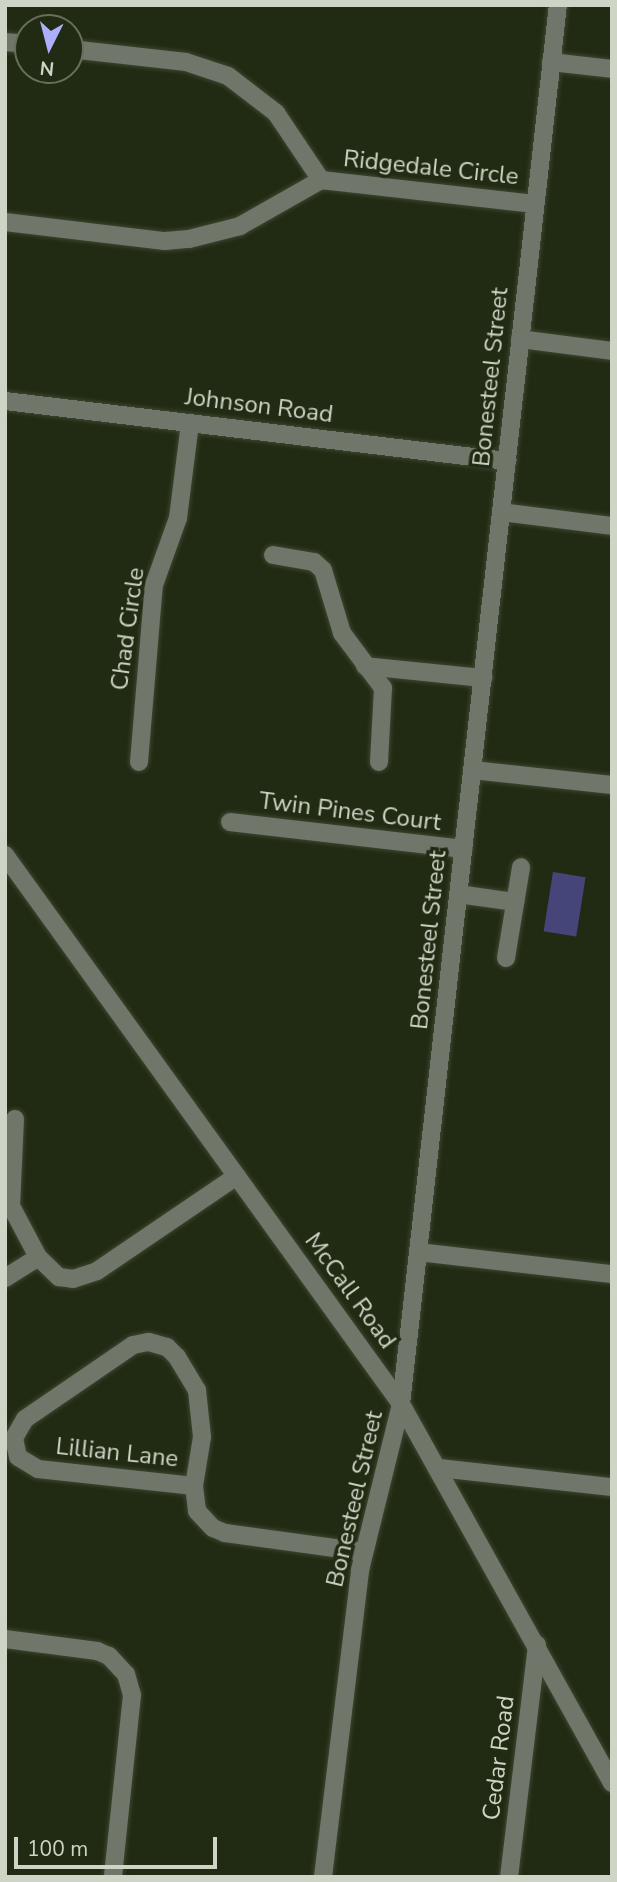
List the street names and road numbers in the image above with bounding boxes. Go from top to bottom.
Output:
street label: Ridgedale Circle [342,144,520,192]
street label: Bonesteel Street [467,286,515,468]
street label: Johnson Road [183,383,335,429]
street label: Chad Circle [105,566,151,692]
street label: Twin Pines Court [257,787,443,837]
street label: Bonesteel Street [405,849,453,1031]
street label: McCall Road [298,1227,402,1355]
street label: Bonesteel Street [321,1408,389,1590]
street label: Lillian Lane [54,1432,180,1474]
street label: Cedar Road [477,1694,521,1822]

